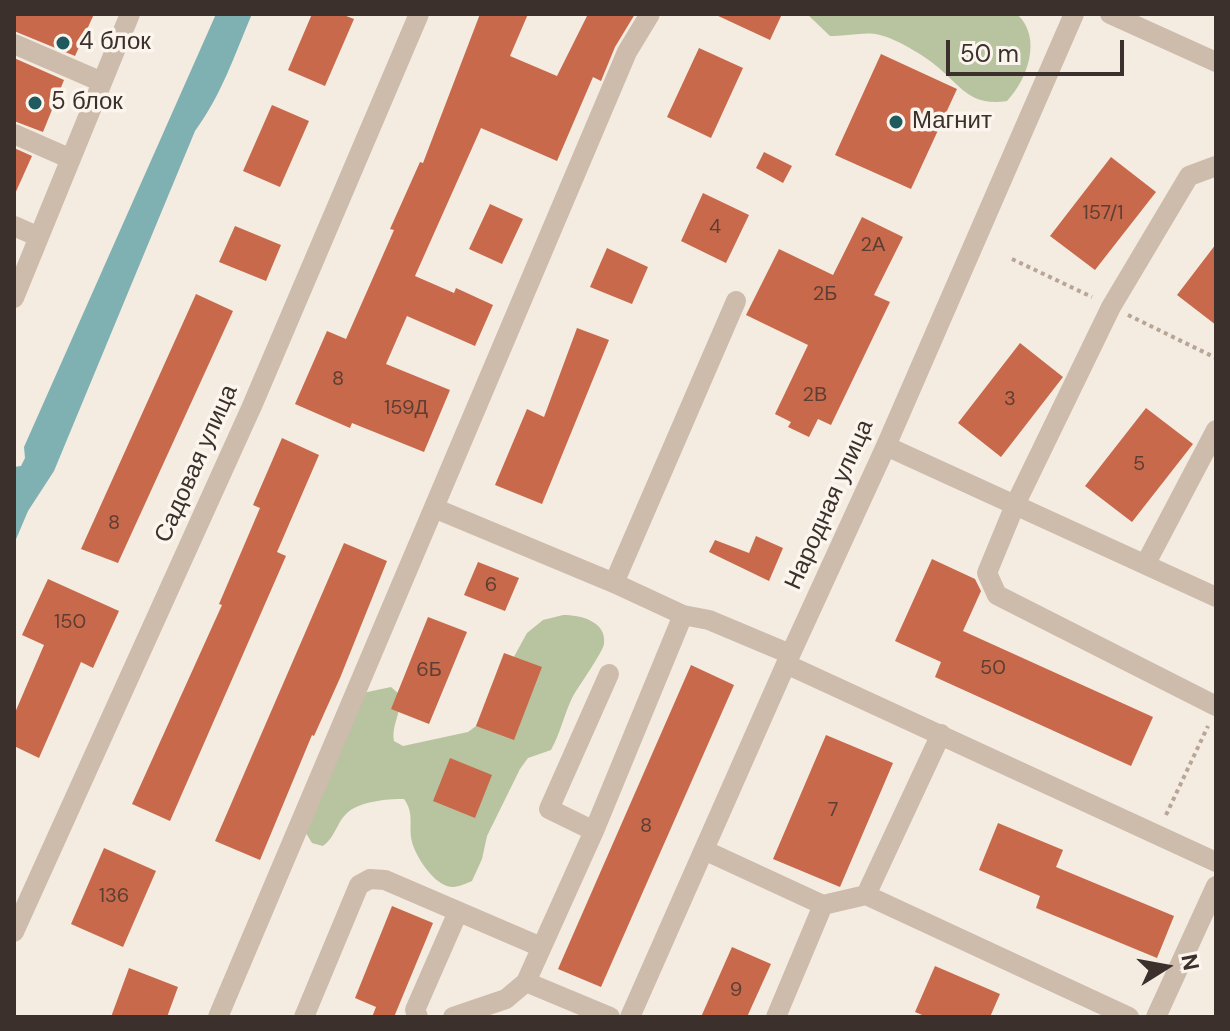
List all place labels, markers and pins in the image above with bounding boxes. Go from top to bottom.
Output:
place label: 4 блок [79,29,151,57]
marker: 4 блок [54,34,72,52]
place label: 5 блок [51,89,123,117]
marker: 5 блок [26,94,44,112]
place label: Магнит [912,108,992,136]
marker: Магнит [887,113,905,131]

